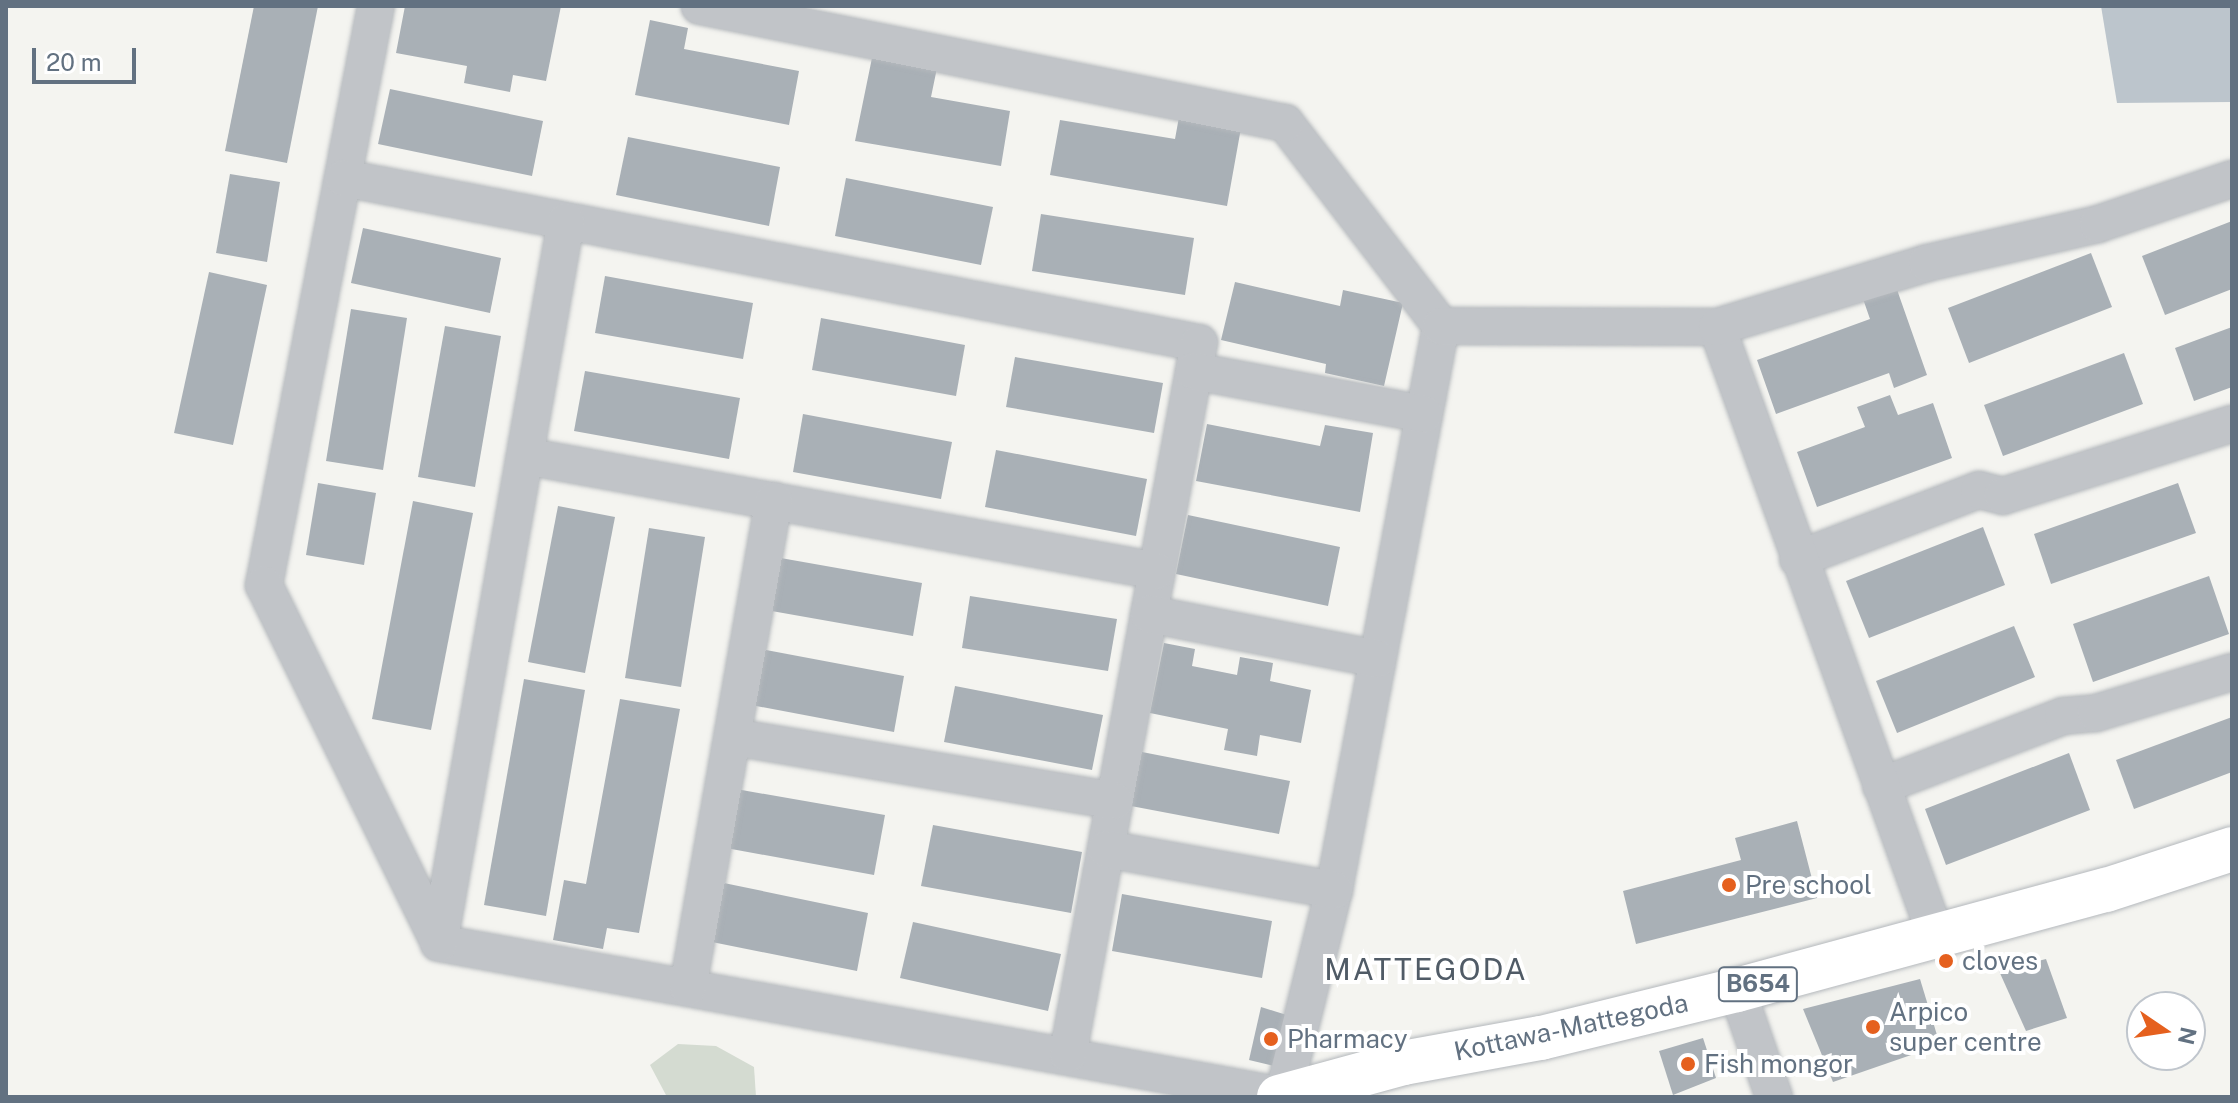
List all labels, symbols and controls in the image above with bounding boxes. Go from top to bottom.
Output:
scale bar [36,32,140,82]
text: 20 m [46,48,102,76]
place label: Pre school [1745,869,1872,901]
marker: Pre school [1720,876,1738,894]
place label: cloves [1962,945,2038,977]
district label: MATTEGODA [1324,951,1528,987]
marker: cloves [1937,952,1955,970]
road number: B654 [1716,964,1800,1004]
street label: Kottawa-Mattegoda [1451,987,1691,1067]
north arrow [2126,991,2206,1071]
place label: Arpico super centre [1889,996,2042,1058]
marker: Arpico super centre [1864,1018,1882,1036]
place label: Pharmacy [1287,1023,1408,1055]
text: N [2173,1025,2202,1047]
marker: Pharmacy [1262,1030,1280,1048]
place label: Fish mongor [1704,1048,1853,1080]
marker: Fish mongor [1679,1055,1697,1073]

